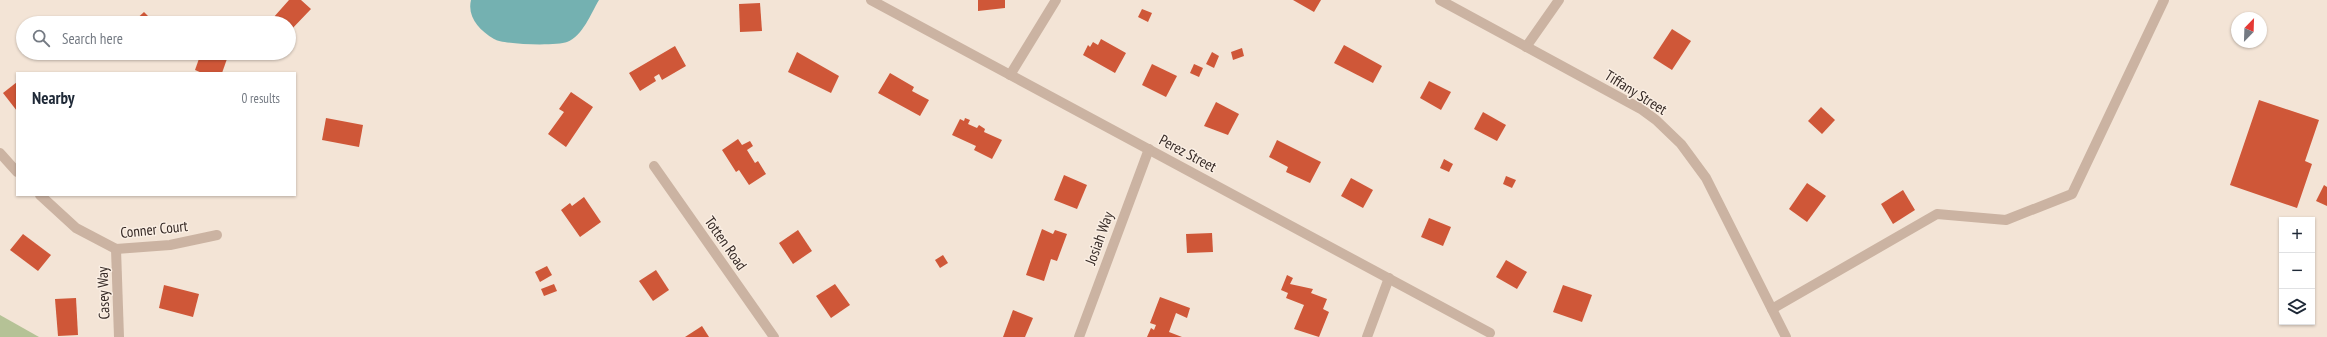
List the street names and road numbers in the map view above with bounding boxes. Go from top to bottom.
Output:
street label: Tiffany Street [1601,65,1671,119]
street label: Perez Street [1156,130,1220,176]
street label: Josiah Way [1080,208,1117,268]
street label: Totten Road [701,212,751,274]
street label: Conner Court [119,216,189,242]
street label: Casey Way [93,266,113,320]

